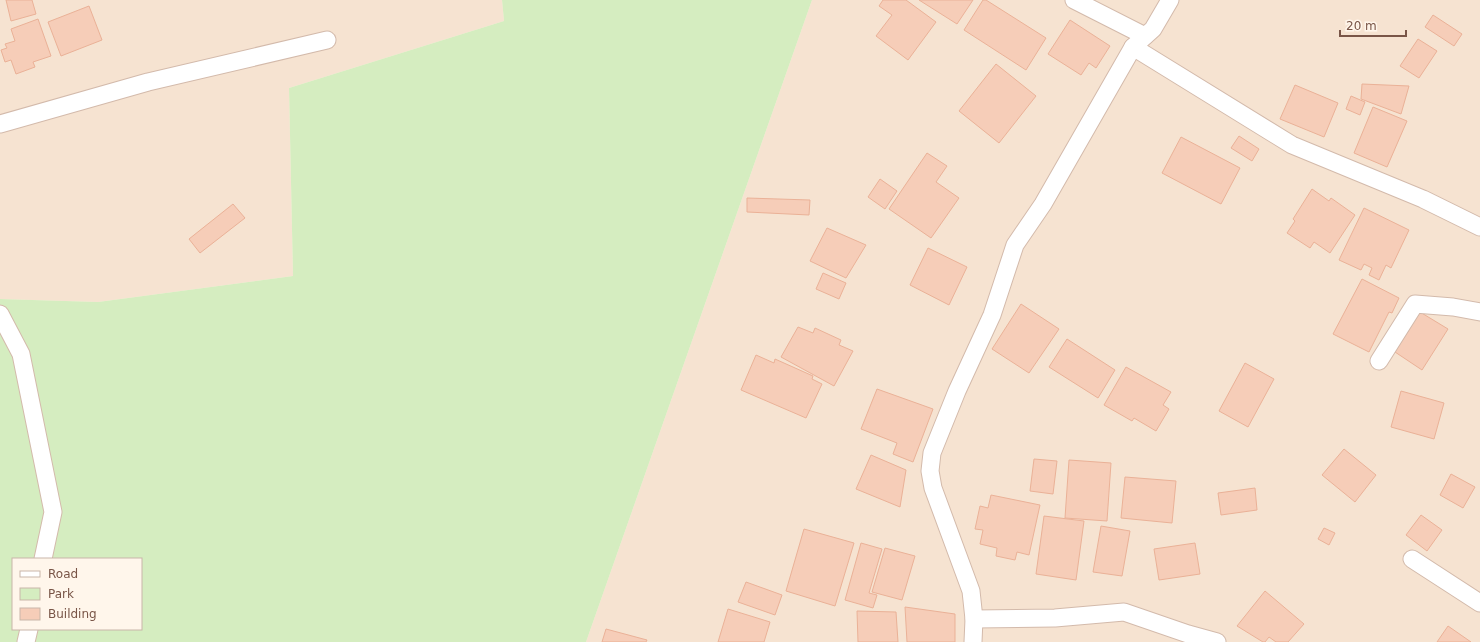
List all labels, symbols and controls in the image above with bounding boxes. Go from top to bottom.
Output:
scale bar [1340,12,1406,38]
text: 20 m [1346,19,1377,33]
legend [12,558,142,630]
text: Road [48,567,78,581]
text: Park [48,587,74,601]
text: Building [48,607,97,621]

